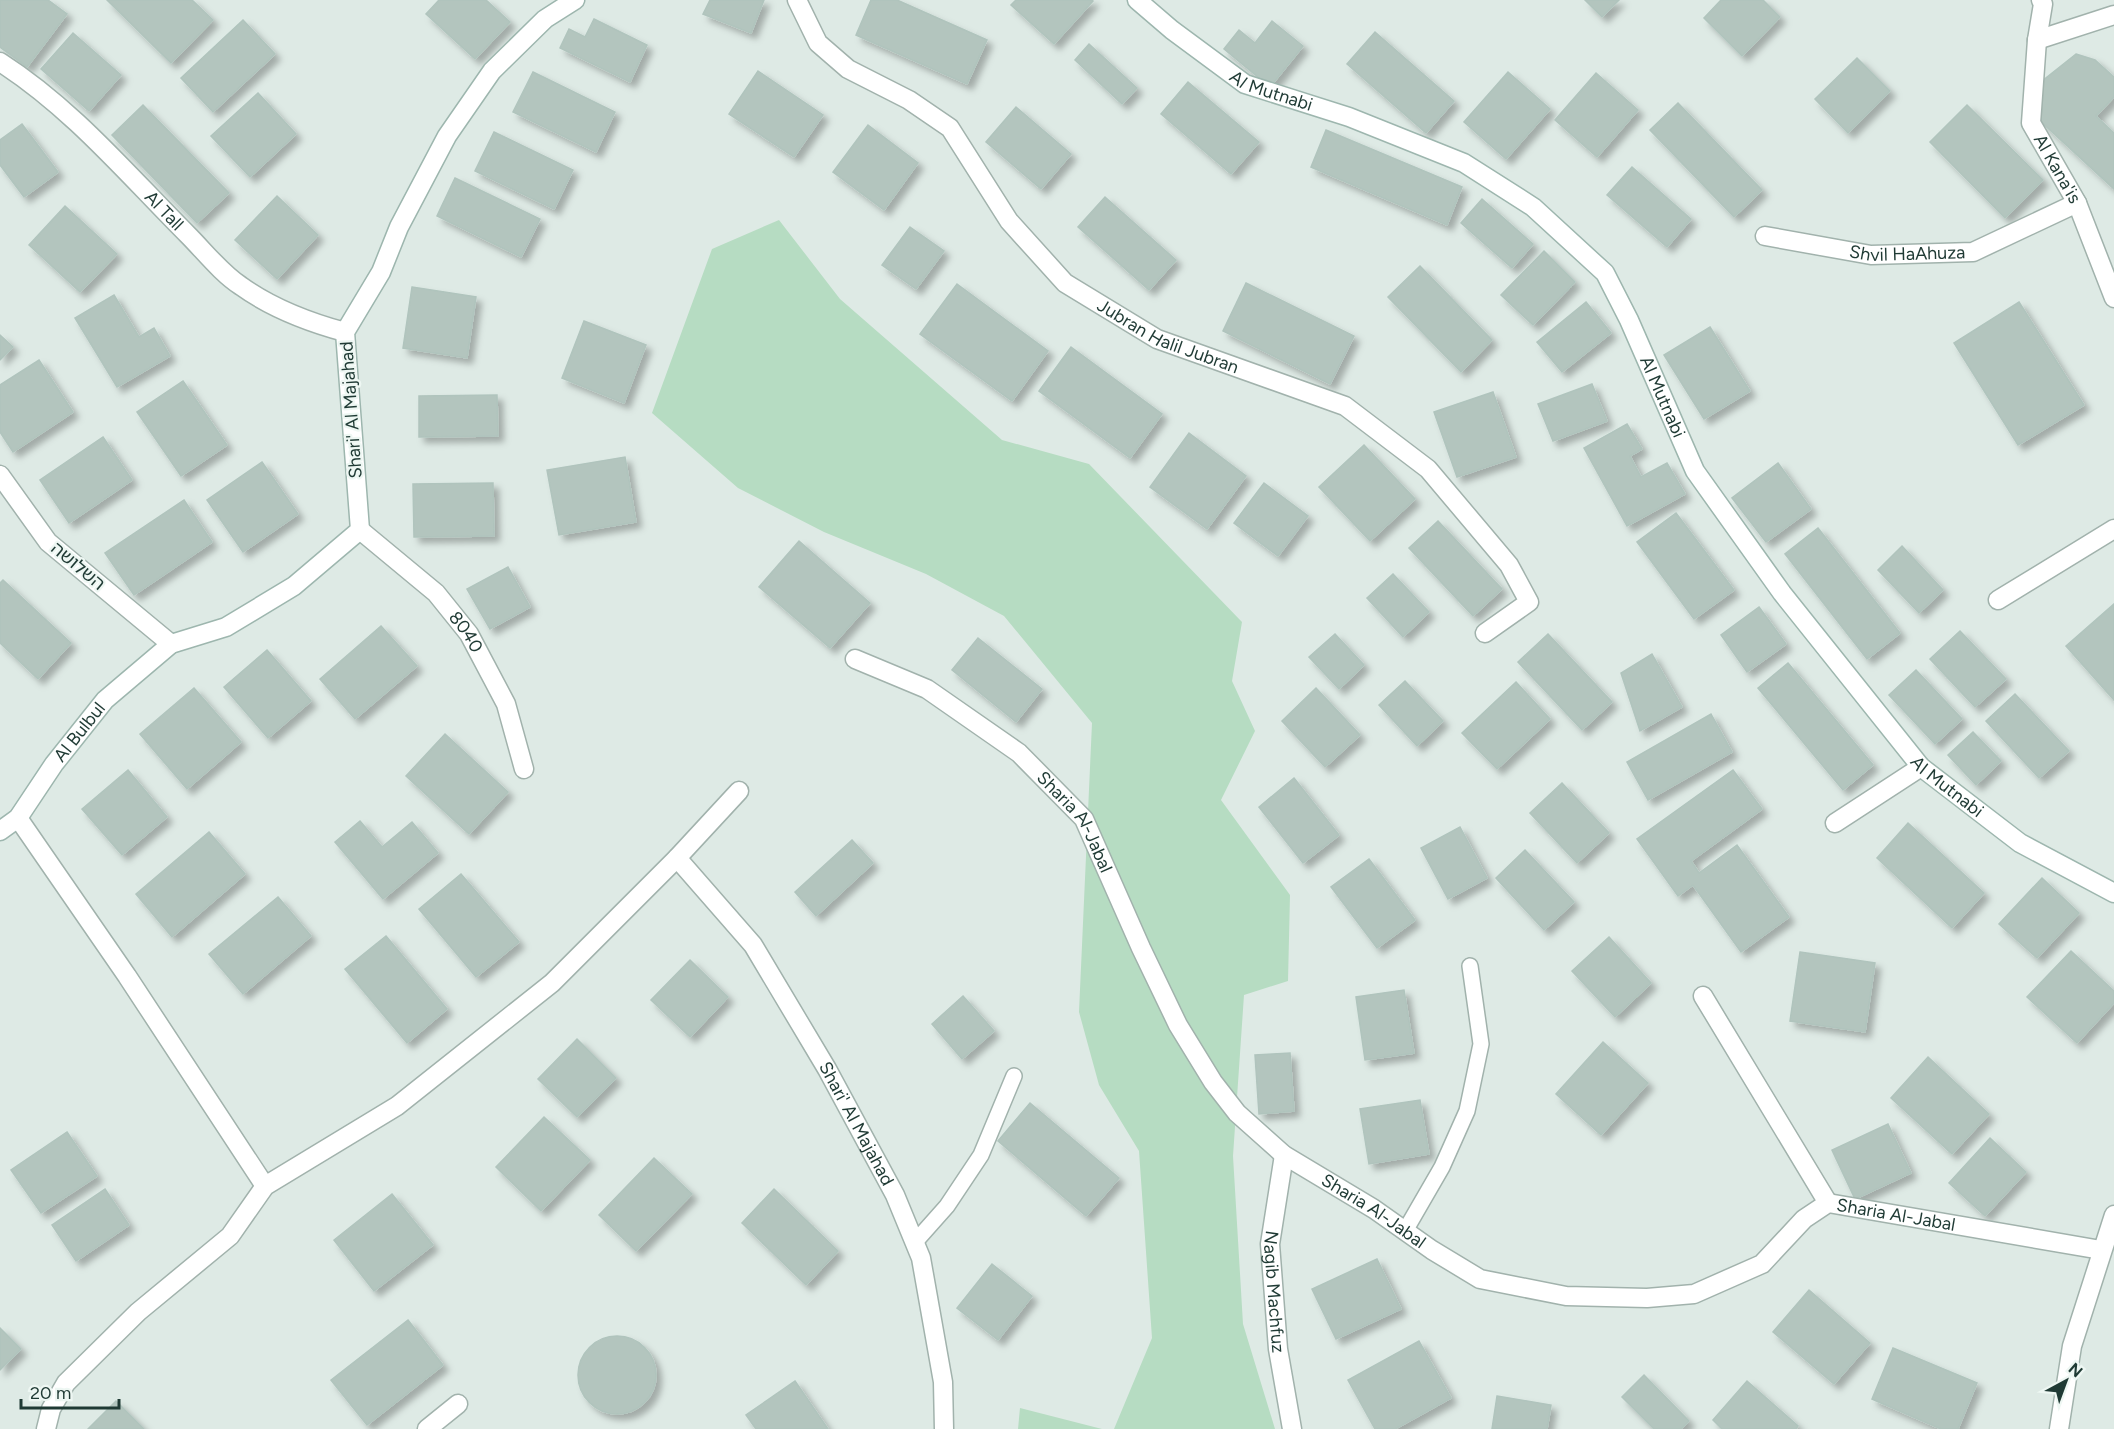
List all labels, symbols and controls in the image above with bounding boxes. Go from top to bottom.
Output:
street label: Al Mutnabi [1225,65,1315,116]
street label: Al Kana'is [2029,130,2086,207]
street label: Al Tall [140,186,188,235]
street label: Shvil HaAhuza [1848,240,1966,266]
street label: Jubran Halil Jubran [1093,294,1242,378]
street label: Shari' Al Majahad [335,341,367,479]
street label: Al Mutnabi [1635,353,1690,441]
street label: השלושה [47,537,109,595]
street label: 8040 [444,607,488,656]
street label: Al Bulbul [49,698,110,766]
street label: Al Mutnabi [1906,752,1988,822]
street label: Sharia Al-Jabal [1032,767,1117,876]
street label: Shari' Al Majahad [814,1058,899,1189]
street label: Sharia Al-Jabal [1318,1169,1430,1253]
street label: Sharia Al-Jabal [1835,1194,1957,1236]
street label: Nagib Machfuz [1259,1229,1289,1354]
north arrow [2036,1351,2096,1411]
text: N [2065,1359,2086,1381]
scale bar [21,1372,118,1410]
text: 20 m [30,1382,71,1404]

